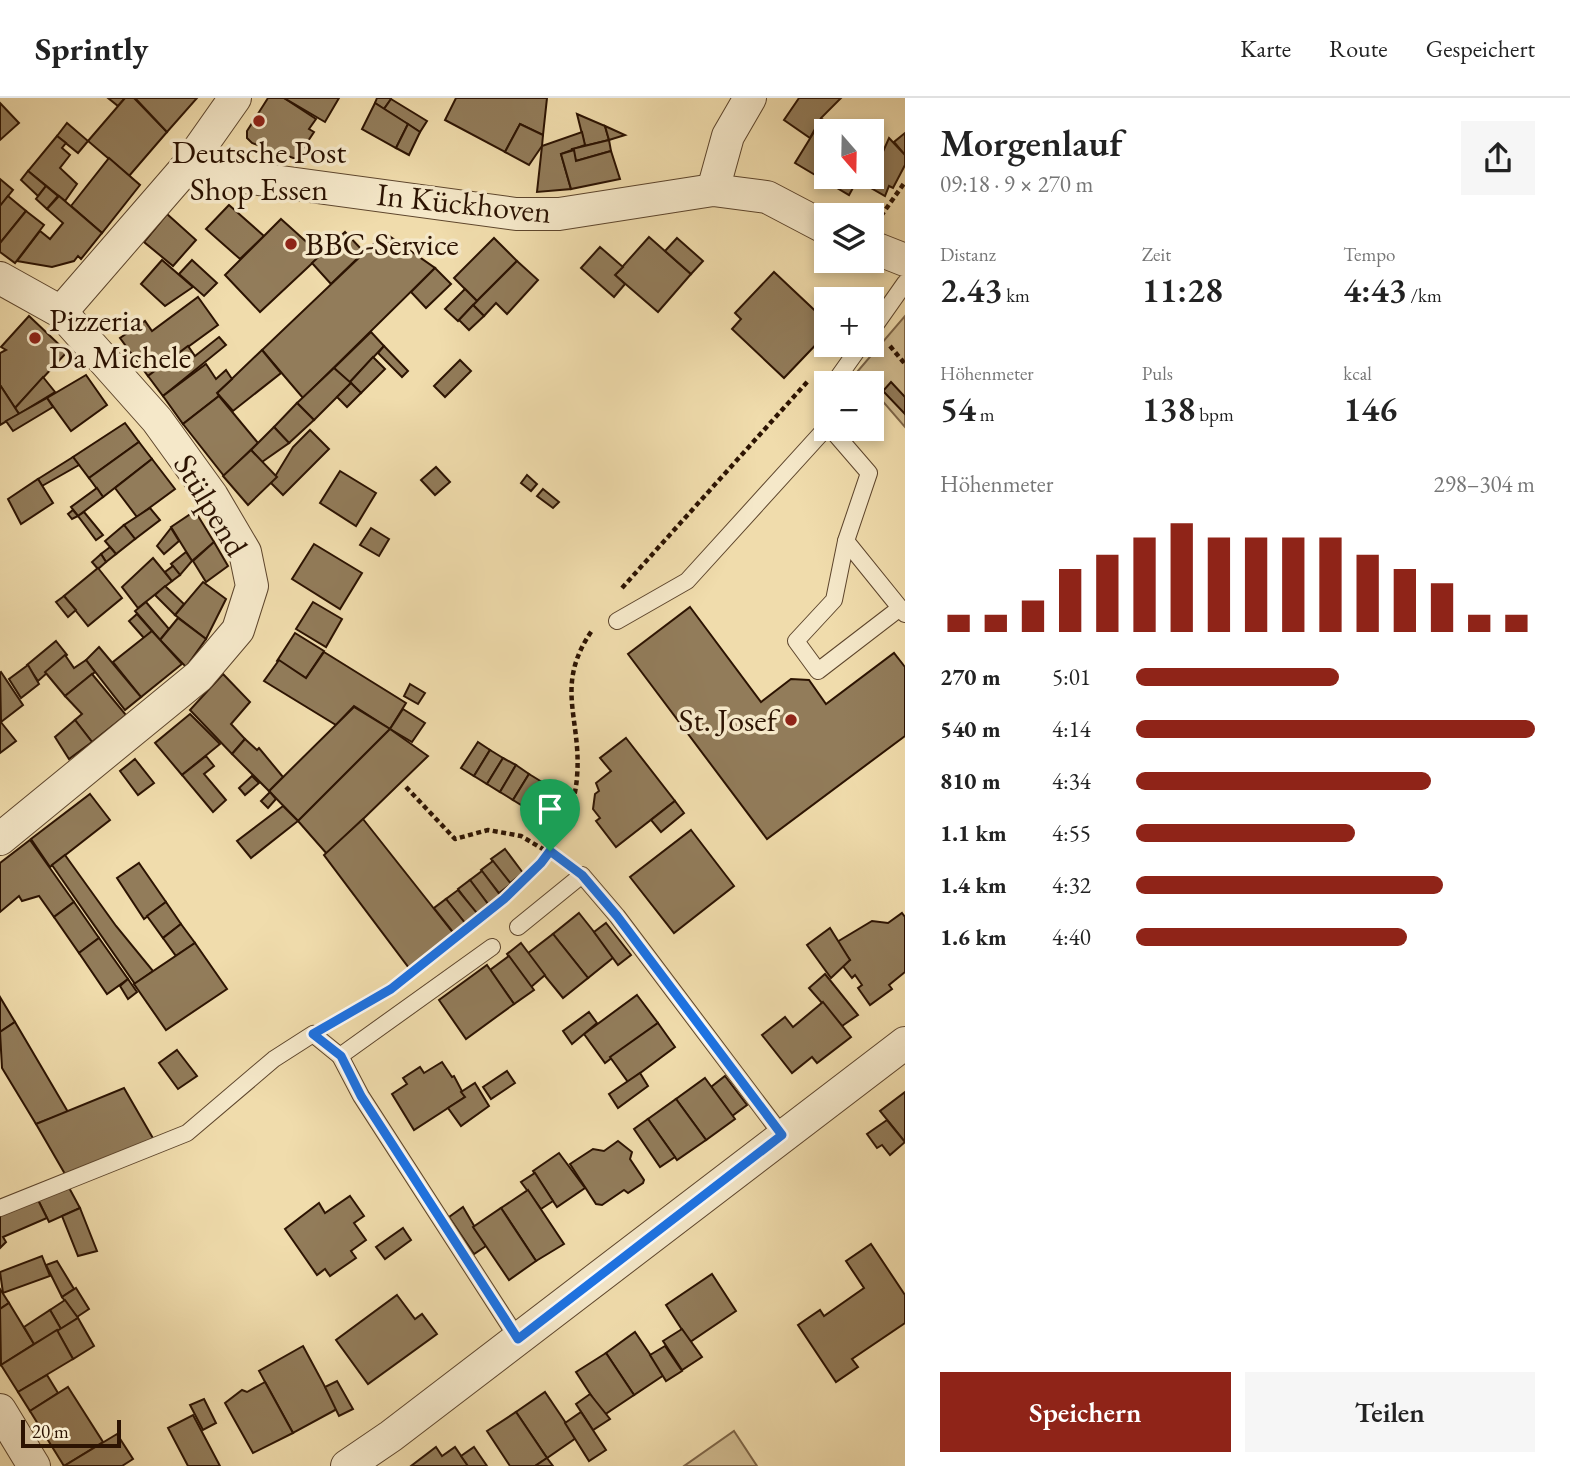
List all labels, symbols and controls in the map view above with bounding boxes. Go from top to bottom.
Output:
text: Sprintly [35,27,148,70]
text: Karte [1240,33,1291,64]
text: Route [1329,33,1388,64]
text: Gespeichert [1426,33,1535,64]
marker: Deutsche Post Shop Essen [251,113,267,129]
text: Morgenlauf [940,118,1122,167]
north arrow [814,119,884,189]
map controls [814,119,884,441]
button: share [1461,121,1535,195]
place label: Deutsche Post Shop Essen [172,131,346,210]
text: 09:18 · 9 × 270 m [940,169,1093,199]
street label: In Kückhoven [375,173,553,233]
button: layers [814,203,884,273]
place label: BBC-Service [305,223,459,265]
marker: BBC-Service [283,236,299,252]
text: Distanz [940,242,996,267]
text: Zeit [1142,242,1171,267]
text: Tempo [1343,242,1396,267]
text: 2.43 [940,267,1002,312]
text: 11:28 [1142,267,1223,312]
text: 4:43 [1343,267,1407,312]
text: km [1002,283,1030,308]
text: /km [1407,283,1442,308]
button: + [814,287,884,357]
place label: Pizzeria Da Michele [49,299,191,378]
marker: Pizzeria Da Michele [27,330,43,346]
text: Höhenmeter [940,361,1034,386]
text: Puls [1142,361,1173,386]
text: kcal [1343,361,1372,386]
button: − [814,371,884,441]
text: 54 [940,386,976,431]
text: 138 [1142,386,1196,431]
text: 146 [1343,386,1397,431]
text: m [976,402,995,427]
text: bpm [1196,402,1234,427]
street label: Stülpend [164,446,258,564]
text: Höhenmeter [940,469,1053,499]
text: 298–304 m [1434,469,1535,499]
text: 270 m [940,662,1001,692]
text: 5:01 [1052,662,1091,692]
place label: St. Josef [679,699,781,741]
marker: St. Josef [783,712,799,728]
text: 540 m [940,714,1001,744]
text: 4:14 [1052,714,1091,744]
text: 810 m [940,766,1001,796]
text: 4:34 [1052,766,1091,796]
pin [520,779,580,851]
icon: arrive [531,790,569,828]
text: 1.1 km [940,818,1007,848]
text: 4:55 [1052,818,1091,848]
text: 1.4 km [940,870,1007,900]
text: 4:32 [1052,870,1091,900]
text: 1.6 km [940,922,1007,952]
text: 4:40 [1052,922,1091,952]
button: Speichern [940,1372,1231,1452]
button: Teilen [1245,1372,1535,1452]
scale bar [21,1417,121,1449]
text: 20 m [32,1419,69,1444]

